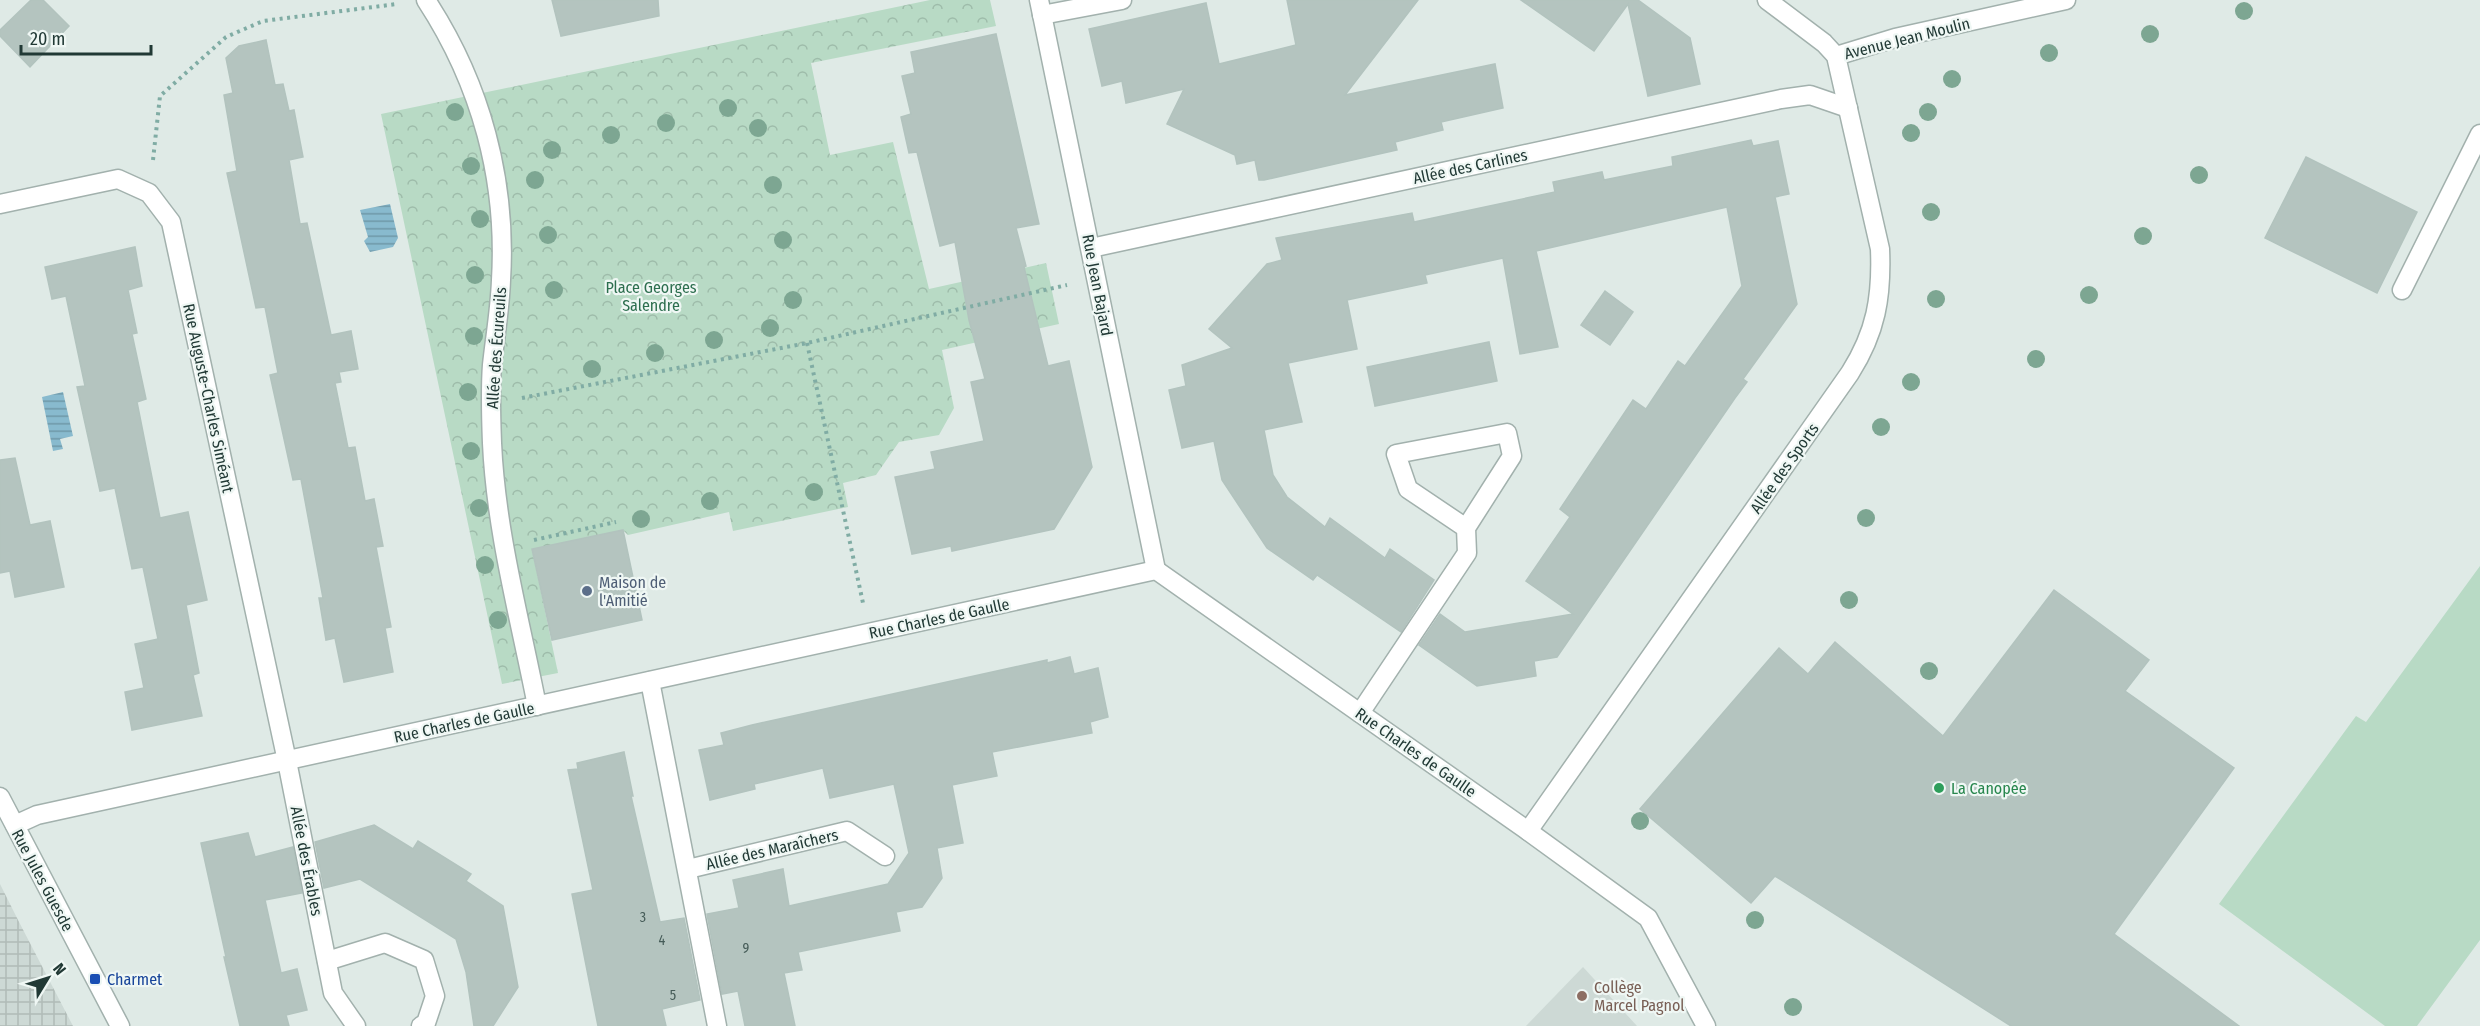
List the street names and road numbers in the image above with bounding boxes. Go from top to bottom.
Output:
street label: Avenue Jean Moulin [1842,14,1972,63]
street label: Allée des Carlines [1411,145,1529,188]
street label: Rue Jean Bajard [1078,233,1117,337]
street label: Allée des Écureuils [483,286,510,410]
street label: Rue Auguste-Charles Siméant [179,302,238,495]
street label: Allée des Sports [1746,419,1823,517]
street label: Rue Charles de Gaulle [867,594,1011,643]
street label: Rue Charles de Gaulle [392,698,536,747]
street label: Rue Charles de Gaulle [1352,704,1480,801]
street label: Allée des Érables [287,805,326,918]
street label: Allée des Maraîchers [704,825,840,874]
street label: Rue Jules Guesde [8,826,77,935]

